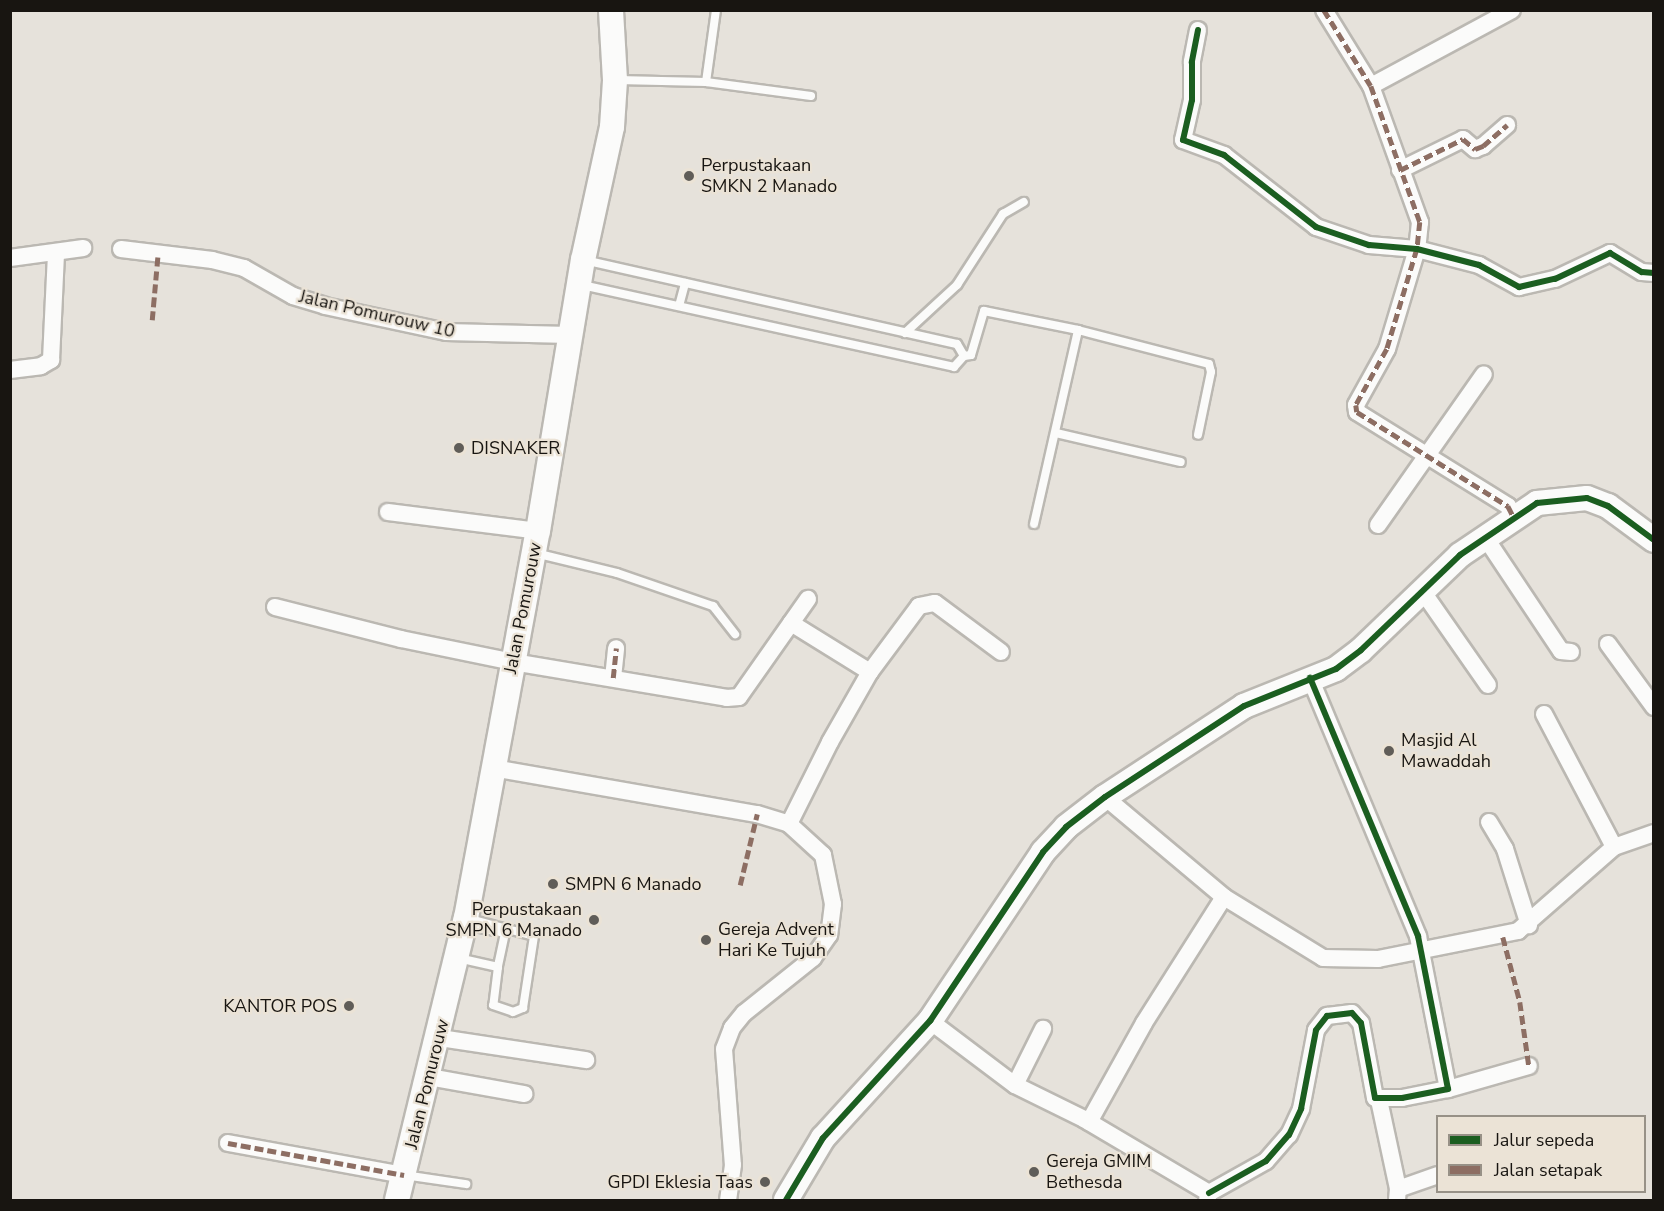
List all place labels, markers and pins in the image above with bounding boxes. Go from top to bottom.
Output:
place label: Perpustakaan SMKN 2 Manado [701,155,837,198]
marker: Perpustakaan SMKN 2 Manado [682,169,696,183]
place label: DISNAKER [471,437,560,459]
marker: DISNAKER [452,441,466,455]
place label: Masjid Al Mawaddah [1401,730,1491,772]
marker: Masjid Al Mawaddah [1382,744,1396,758]
place label: SMPN 6 Manado [565,873,701,895]
marker: SMPN 6 Manado [546,877,560,891]
place label: Perpustakaan SMPN 6 Manado [446,899,582,942]
marker: Perpustakaan SMPN 6 Manado [587,913,601,927]
place label: Gereja Advent Hari Ke Tujuh [718,919,834,962]
marker: Gereja Advent Hari Ke Tujuh [699,933,713,947]
place label: KANTOR POS [223,995,337,1017]
marker: KANTOR POS [342,999,356,1013]
place label: Gereja GMIM Bethesda [1046,1151,1151,1194]
marker: Gereja GMIM Bethesda [1027,1165,1041,1179]
place label: GPDI Eklesia Taas [607,1171,753,1193]
marker: GPDI Eklesia Taas [758,1175,772,1189]

